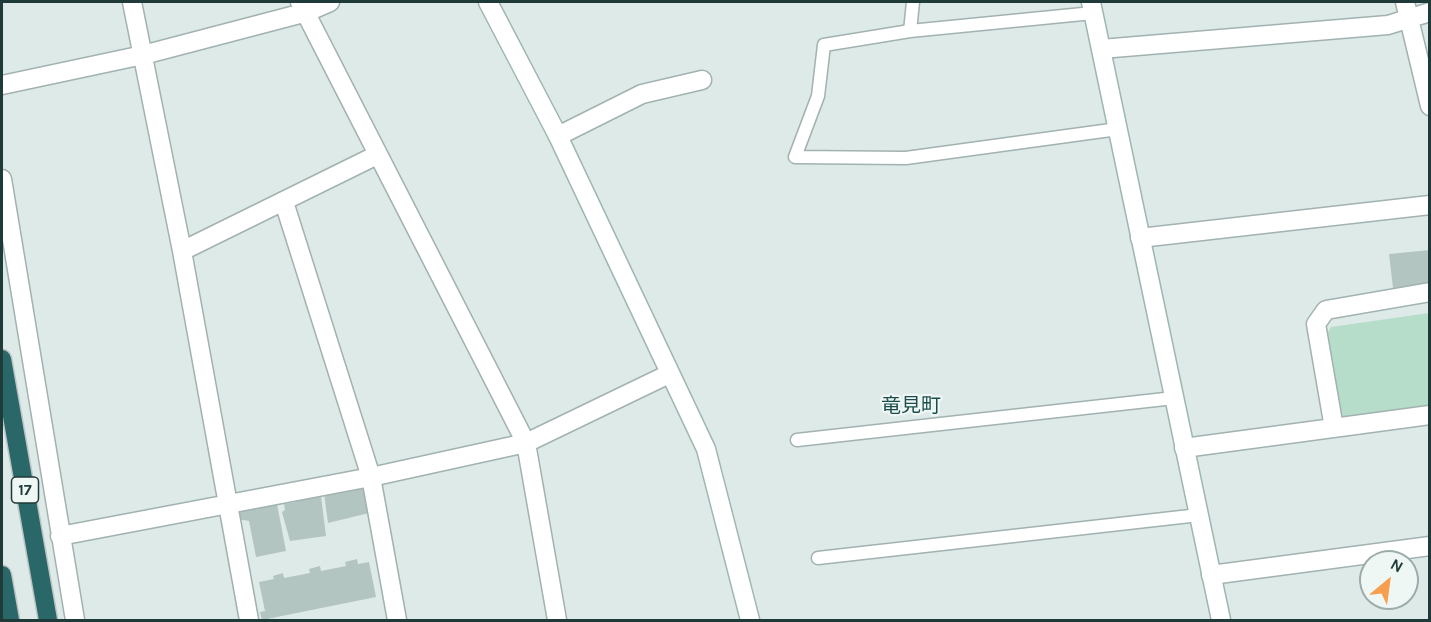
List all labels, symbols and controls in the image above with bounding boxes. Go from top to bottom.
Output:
district label: 竜見町 [881,394,941,418]
road number: 17 [12,477,38,503]
north arrow [1359,550,1419,610]
text: N [1387,554,1407,577]

